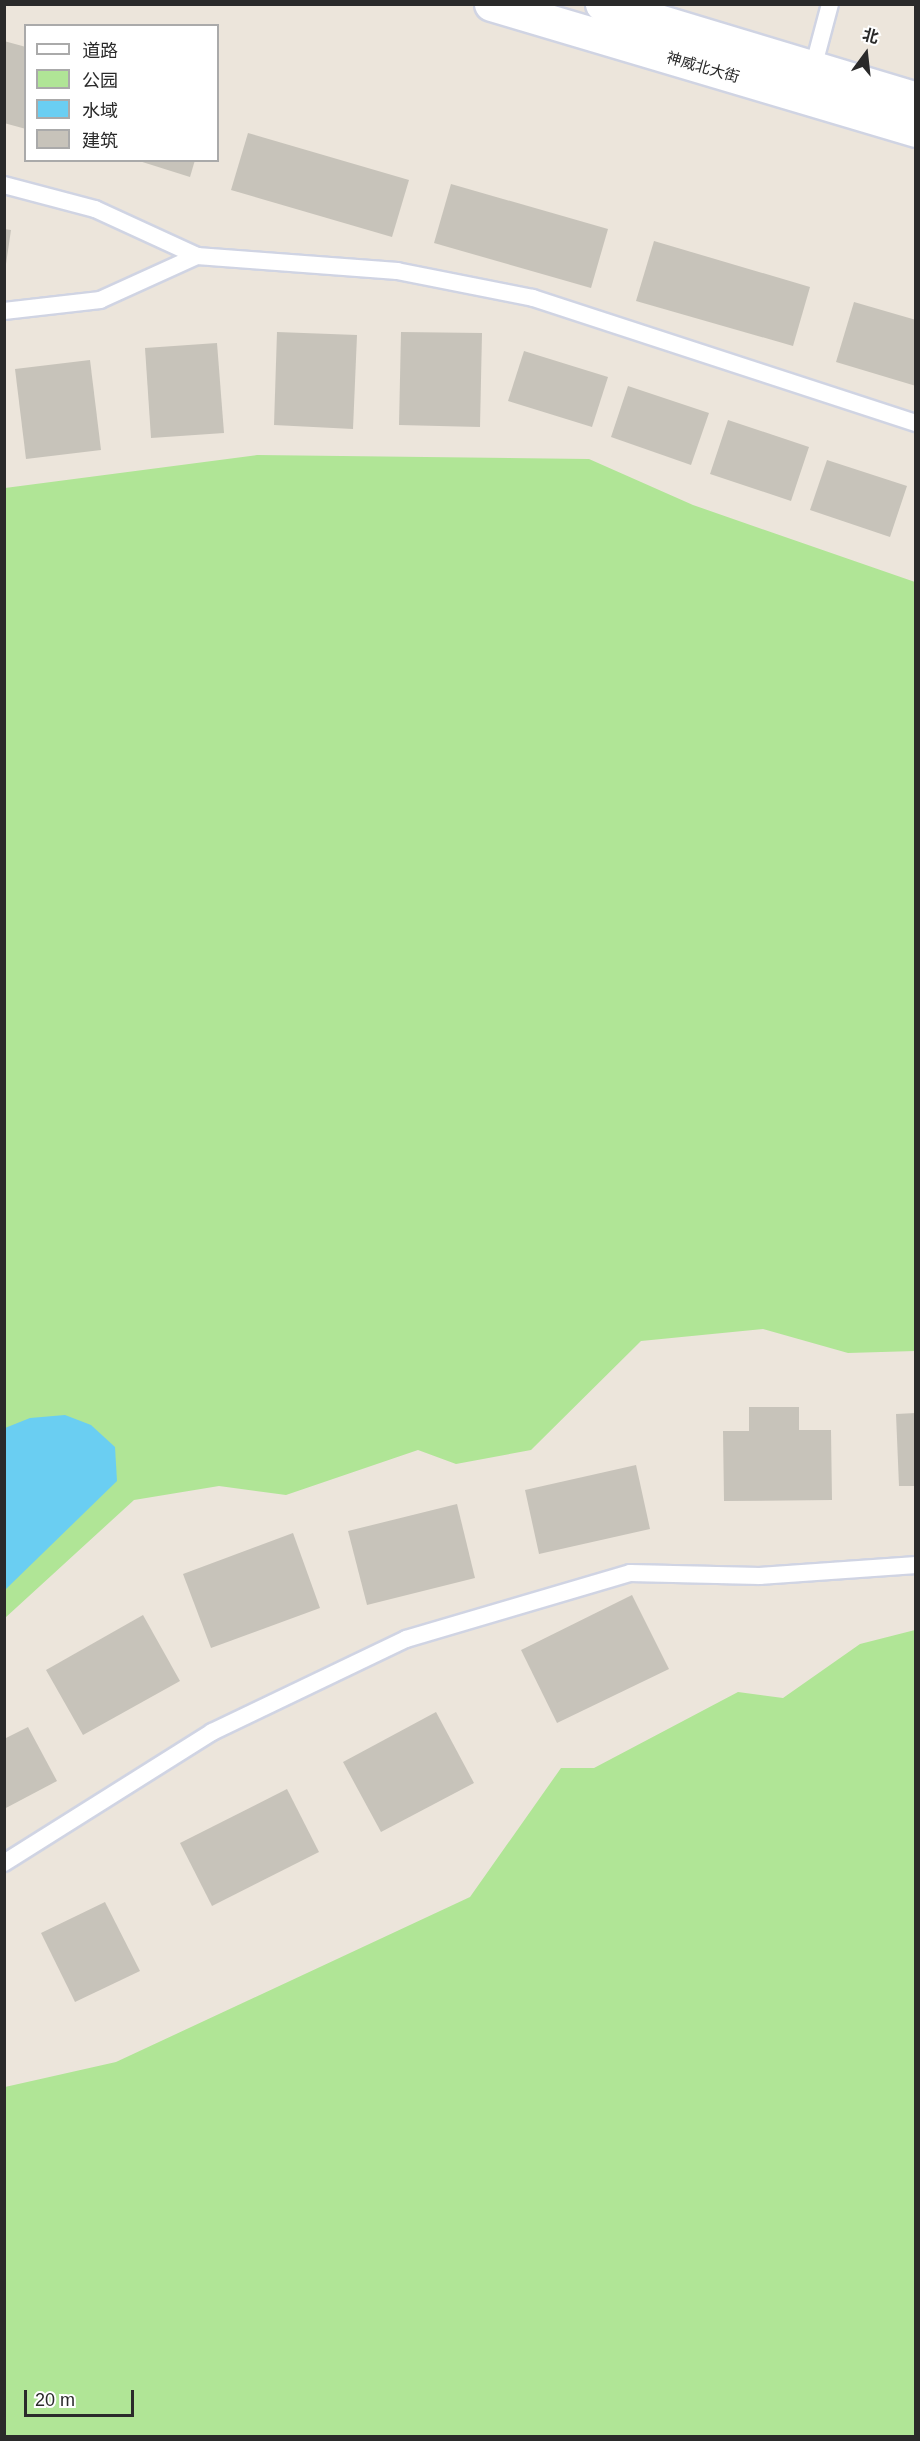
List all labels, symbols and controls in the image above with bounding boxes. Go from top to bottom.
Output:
legend [24,24,219,162]
north arrow [836,24,896,84]
text: 北 [861,26,881,46]
text: 道路 [82,41,118,61]
street label: 神威北大街 [664,48,742,86]
text: 公园 [82,71,118,91]
text: 水域 [82,101,118,121]
text: 建筑 [82,131,118,151]
scale bar [27,2378,136,2416]
text: 20 m [35,2390,75,2410]

